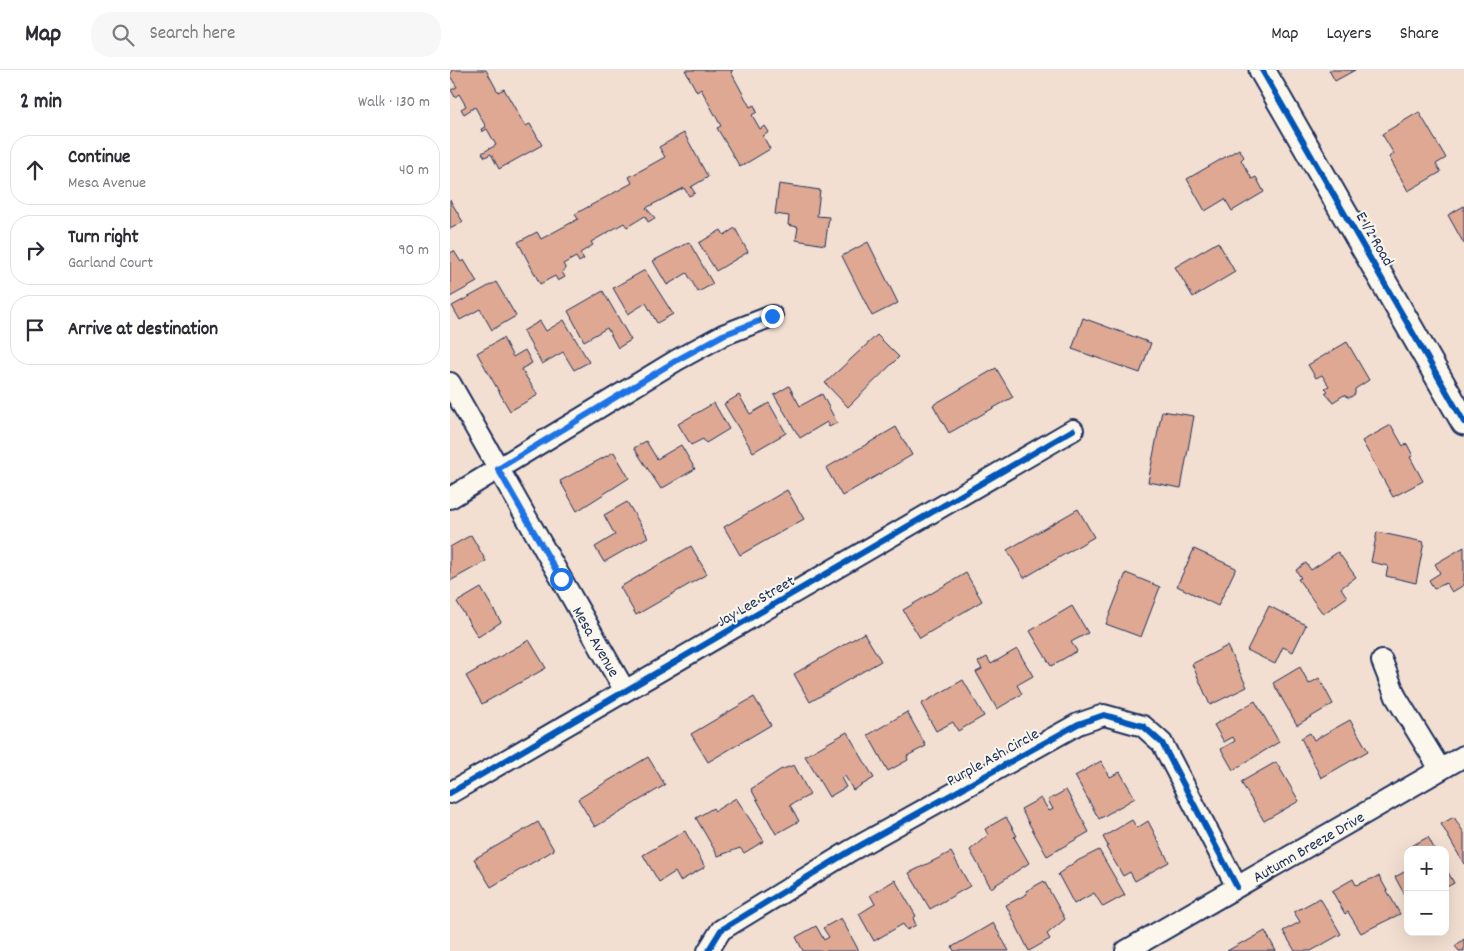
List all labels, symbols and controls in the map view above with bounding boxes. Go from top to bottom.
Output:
search box [91,12,441,57]
text: Map [25,18,61,52]
icon: search [109,21,137,49]
text: Search here [149,21,235,48]
text: Map [1271,22,1298,47]
text: Layers [1326,22,1372,47]
text: Share [1400,22,1439,47]
text: 2 min [20,88,62,118]
text: Walk · 130 m [358,91,430,114]
text: Continue [68,145,130,172]
icon: ahead [21,156,49,184]
text: 40 m [399,159,429,182]
text: Mesa Avenue [68,172,146,195]
street label: E 1/2 Road [1349,208,1399,271]
text: Turn right [68,225,139,252]
icon: right [21,236,49,264]
text: 90 m [398,239,429,262]
text: Garland Court [68,252,153,275]
route end [761,305,784,328]
icon: arrive [21,316,49,344]
text: Arrive at destination [68,317,218,344]
route start [550,568,573,591]
street label: Jay Lee Street [713,570,800,634]
street label: Mesa Avenue [565,603,624,682]
street label: Purple Ash Circle [943,723,1044,793]
street label: Autumn Breeze Drive [1249,807,1369,890]
map controls [1404,846,1449,936]
button: + [1404,846,1449,891]
button: − [1404,891,1449,936]

